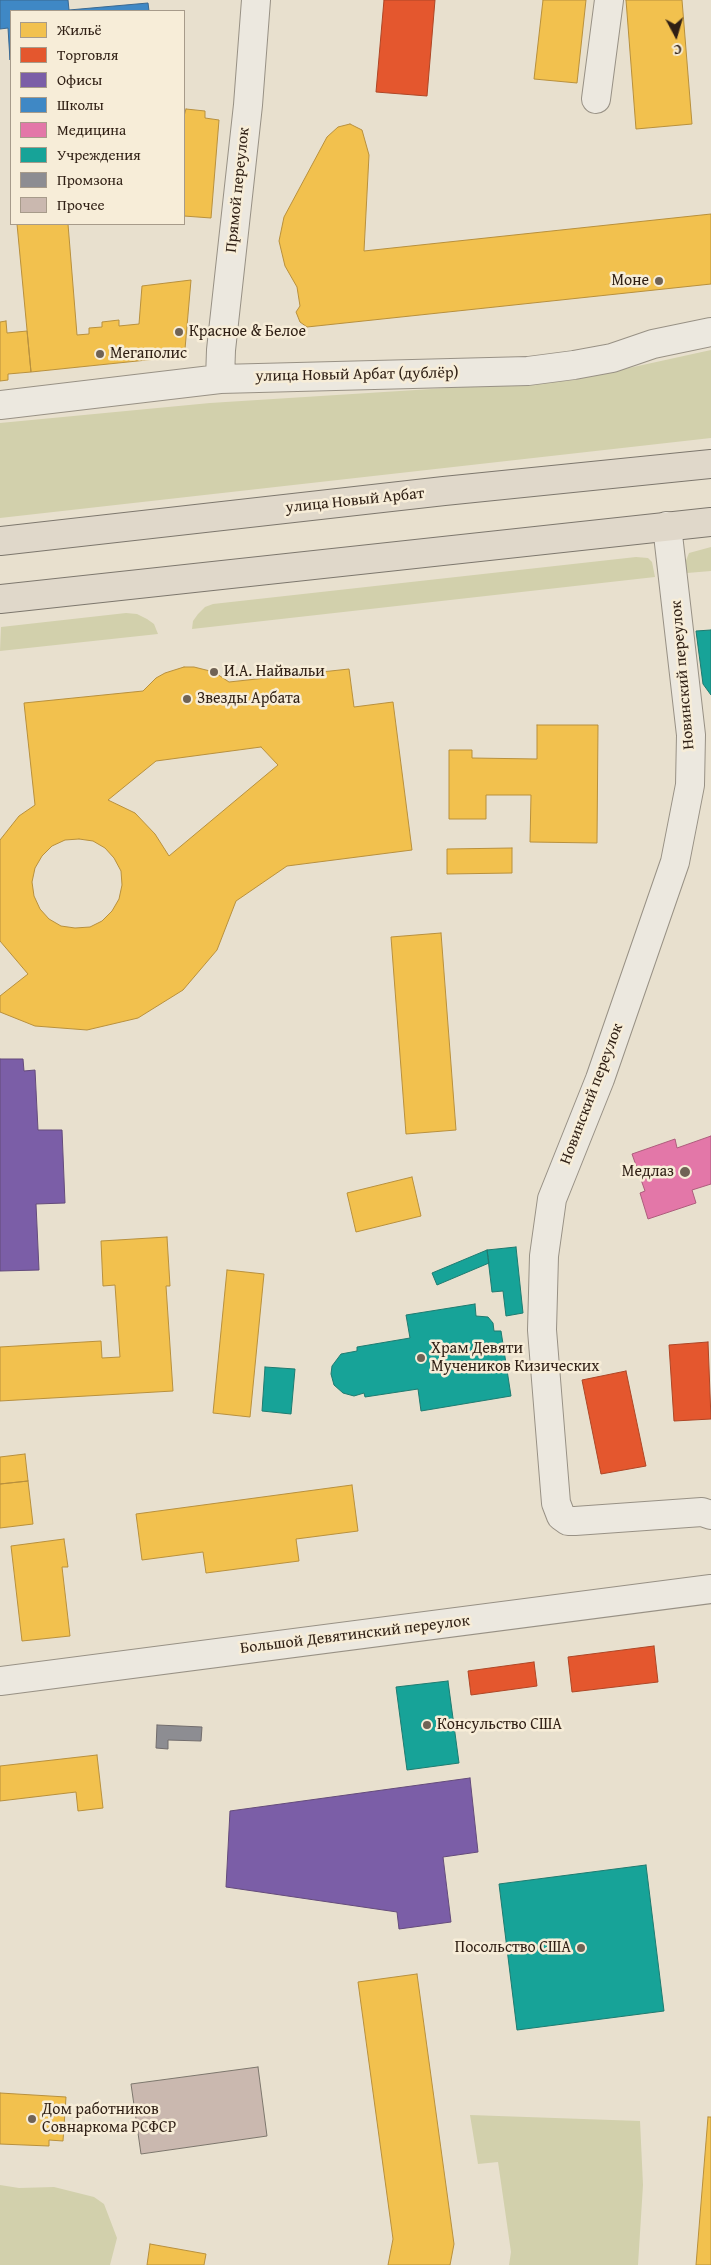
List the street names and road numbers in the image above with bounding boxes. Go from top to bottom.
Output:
street label: Прямой переулок [222,126,254,254]
street label: улица Новый Арбат (дублёр) [255,364,459,386]
street label: улица Новый Арбат [285,484,425,518]
street label: Новинский переулок [667,600,699,750]
street label: Новинский переулок [556,1021,628,1167]
street label: Большой Девятинский переулок [239,1611,471,1659]

